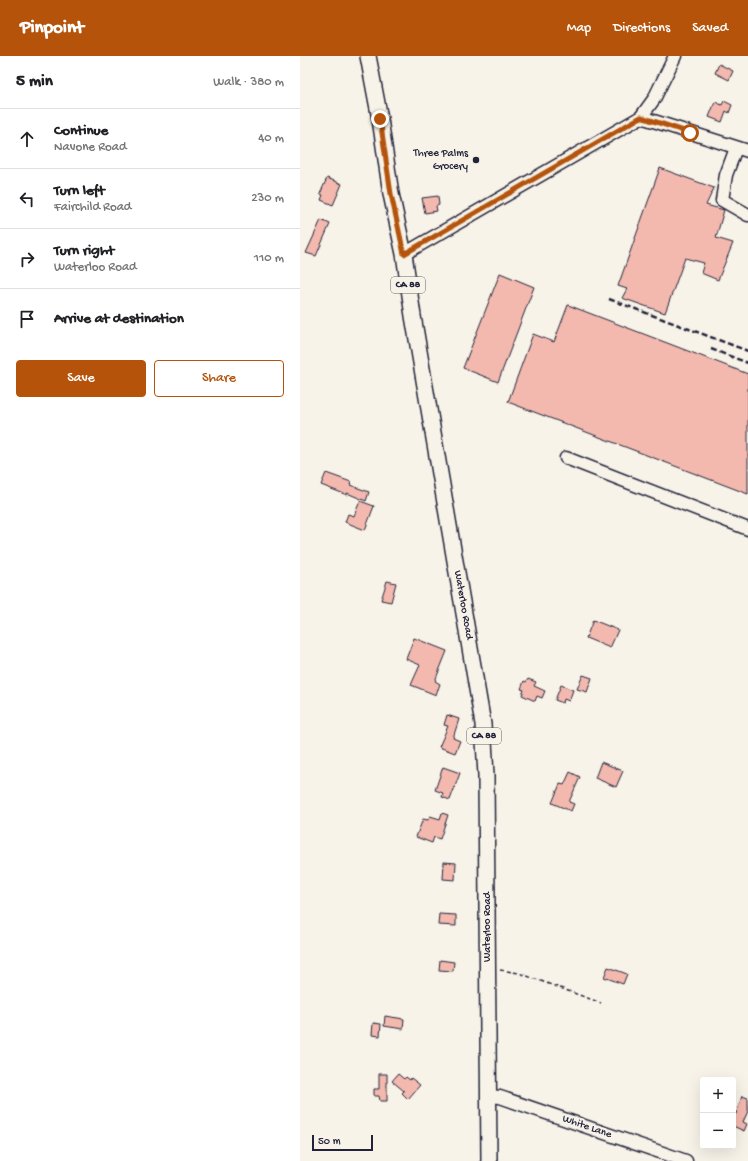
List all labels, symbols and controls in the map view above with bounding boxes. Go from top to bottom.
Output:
text: Pinpoint [20,17,84,40]
text: Map [567,20,591,37]
text: Directions [613,20,670,37]
text: Saved [692,20,728,37]
text: 5 min [16,72,53,92]
text: Walk · 380 m [213,75,284,90]
route end [371,110,389,128]
text: Continue [54,122,108,140]
route start [681,124,699,142]
icon: ahead [16,128,38,150]
text: 40 m [258,131,284,146]
text: Navone Road [54,140,127,155]
place label: Three Palms Grocery [413,148,469,173]
marker: Three Palms Grocery [471,155,481,165]
text: Turn left [54,182,105,200]
icon: left [16,188,38,210]
text: 230 m [251,191,284,206]
text: Fairchild Road [54,200,131,215]
text: Turn right [54,242,114,260]
icon: right [16,248,38,270]
text: 110 m [254,251,284,266]
text: Waterloo Road [54,260,137,275]
road number: CA 88 [391,277,425,293]
icon: arrive [16,308,38,330]
text: Arrive at destination [54,310,184,328]
button: Save [16,360,146,397]
button: Share [154,360,284,397]
street label: Waterloo Road [451,569,475,642]
road number: CA 88 [467,728,501,744]
street label: Waterloo Road [482,890,494,962]
map controls [700,1077,736,1149]
button: + [700,1077,736,1113]
street label: White Lane [561,1113,614,1141]
button: − [700,1113,736,1149]
scale bar [312,1133,373,1152]
text: 50 m [318,1136,340,1148]

